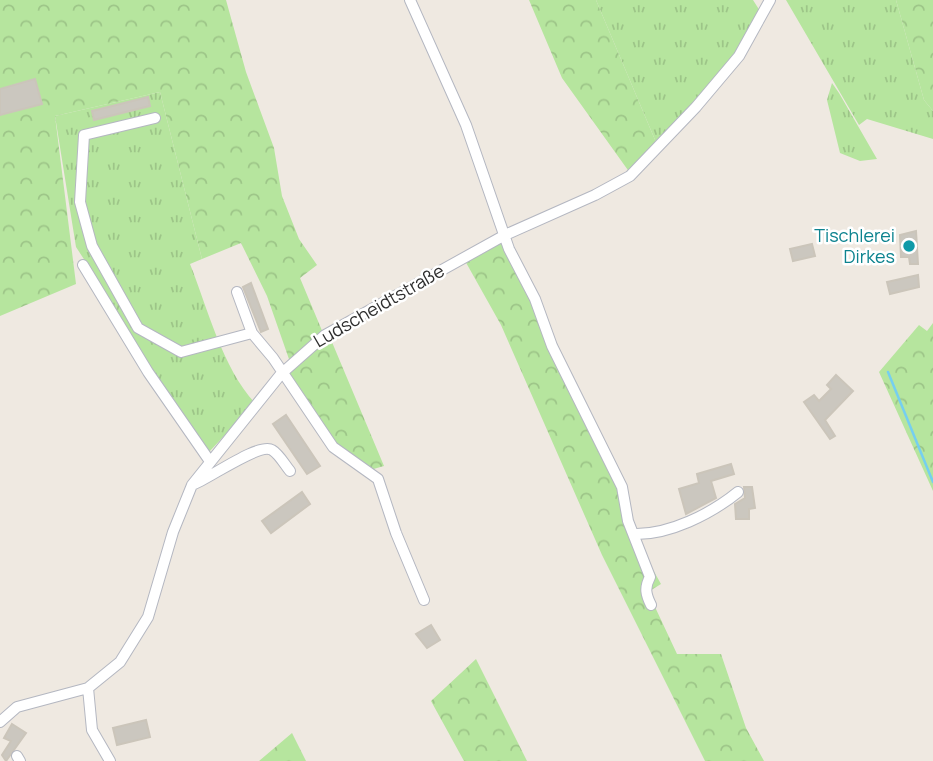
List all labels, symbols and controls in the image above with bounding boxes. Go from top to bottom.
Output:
place label: Tischlerei Dirkes [814,223,895,268]
marker: Tischlerei Dirkes [901,238,917,254]
street label: Ludscheidtstraße [309,258,448,352]

